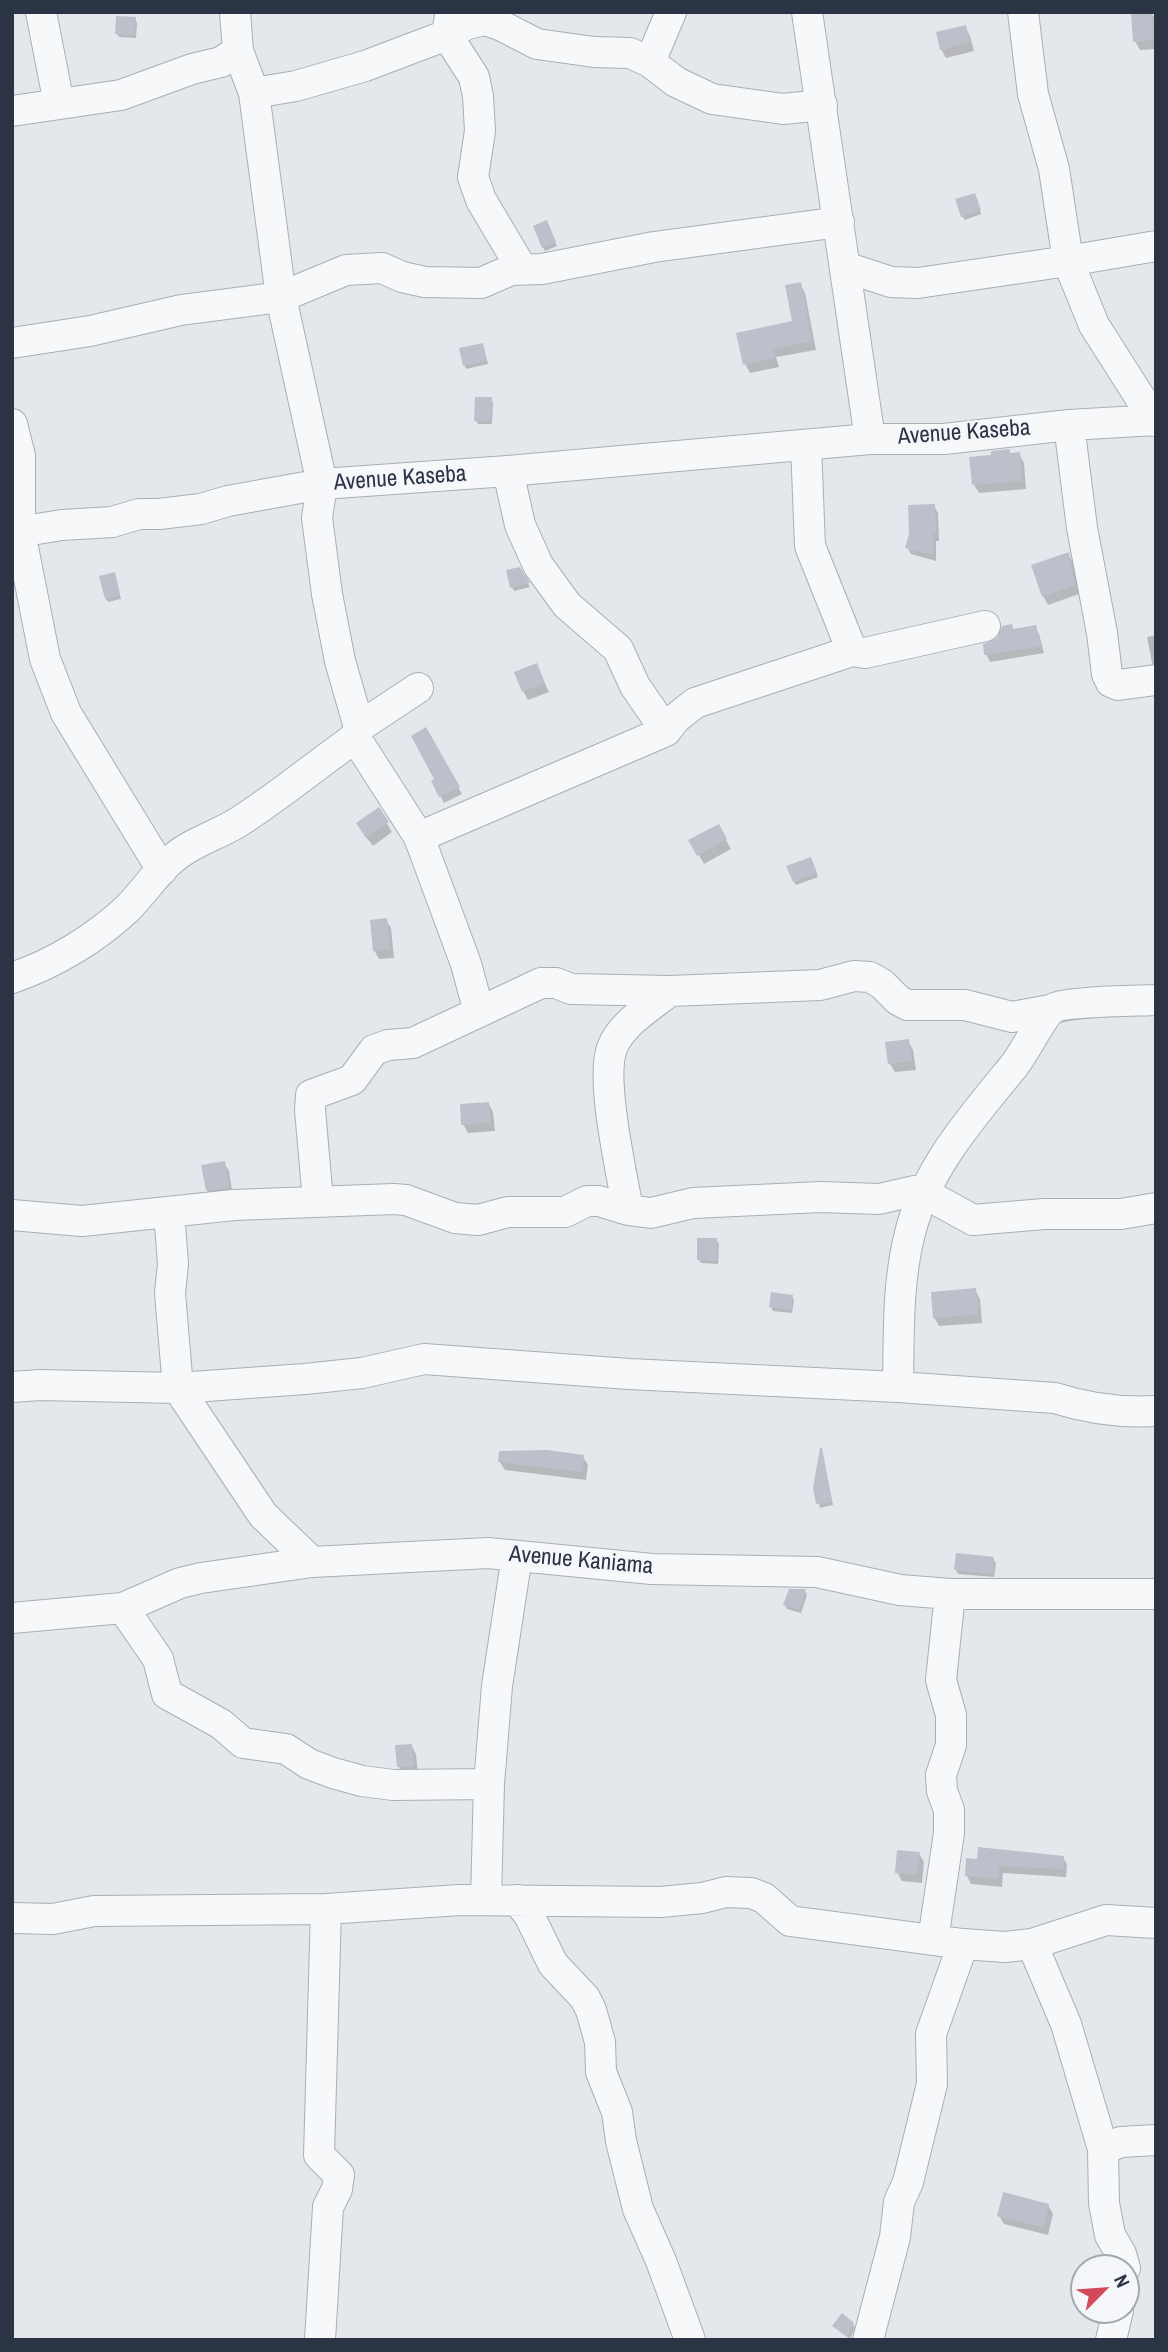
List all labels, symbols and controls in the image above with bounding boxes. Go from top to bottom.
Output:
street label: Avenue Kaseba [897,415,1031,451]
street label: Avenue Kaseba [333,461,467,497]
street label: Avenue Kaniama [508,1541,654,1581]
north arrow [1070,2254,1140,2324]
text: N [1108,2270,1136,2292]

